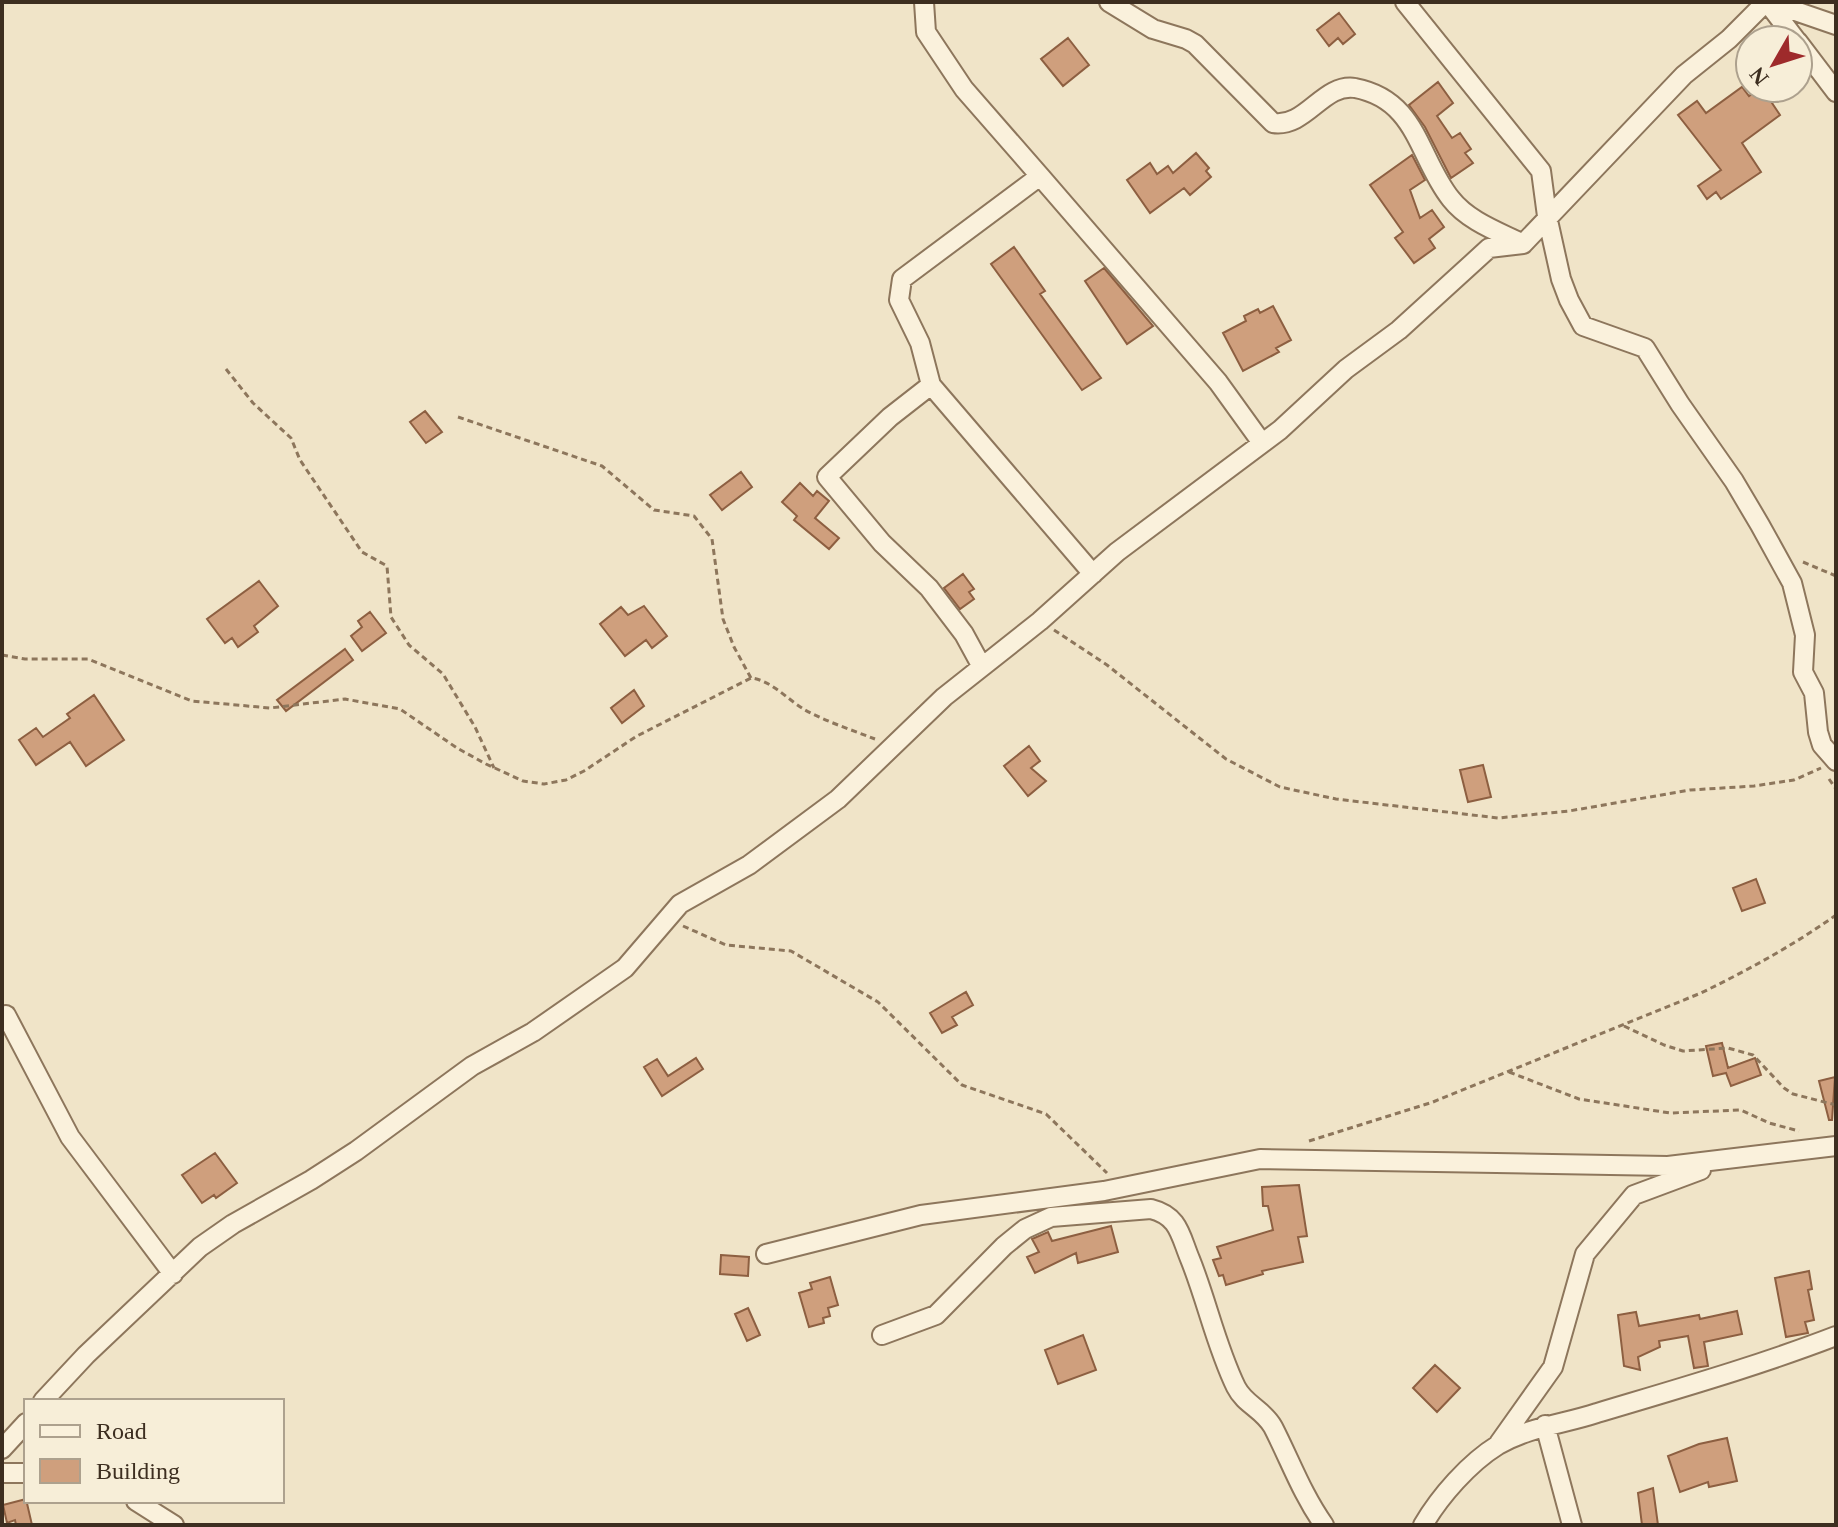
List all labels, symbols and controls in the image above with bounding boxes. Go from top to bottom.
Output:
north arrow [1734,24,1814,104]
text: N [1744,62,1774,90]
legend [24,1399,284,1503]
text: Road [96,1418,147,1444]
text: Building [96,1458,180,1484]

